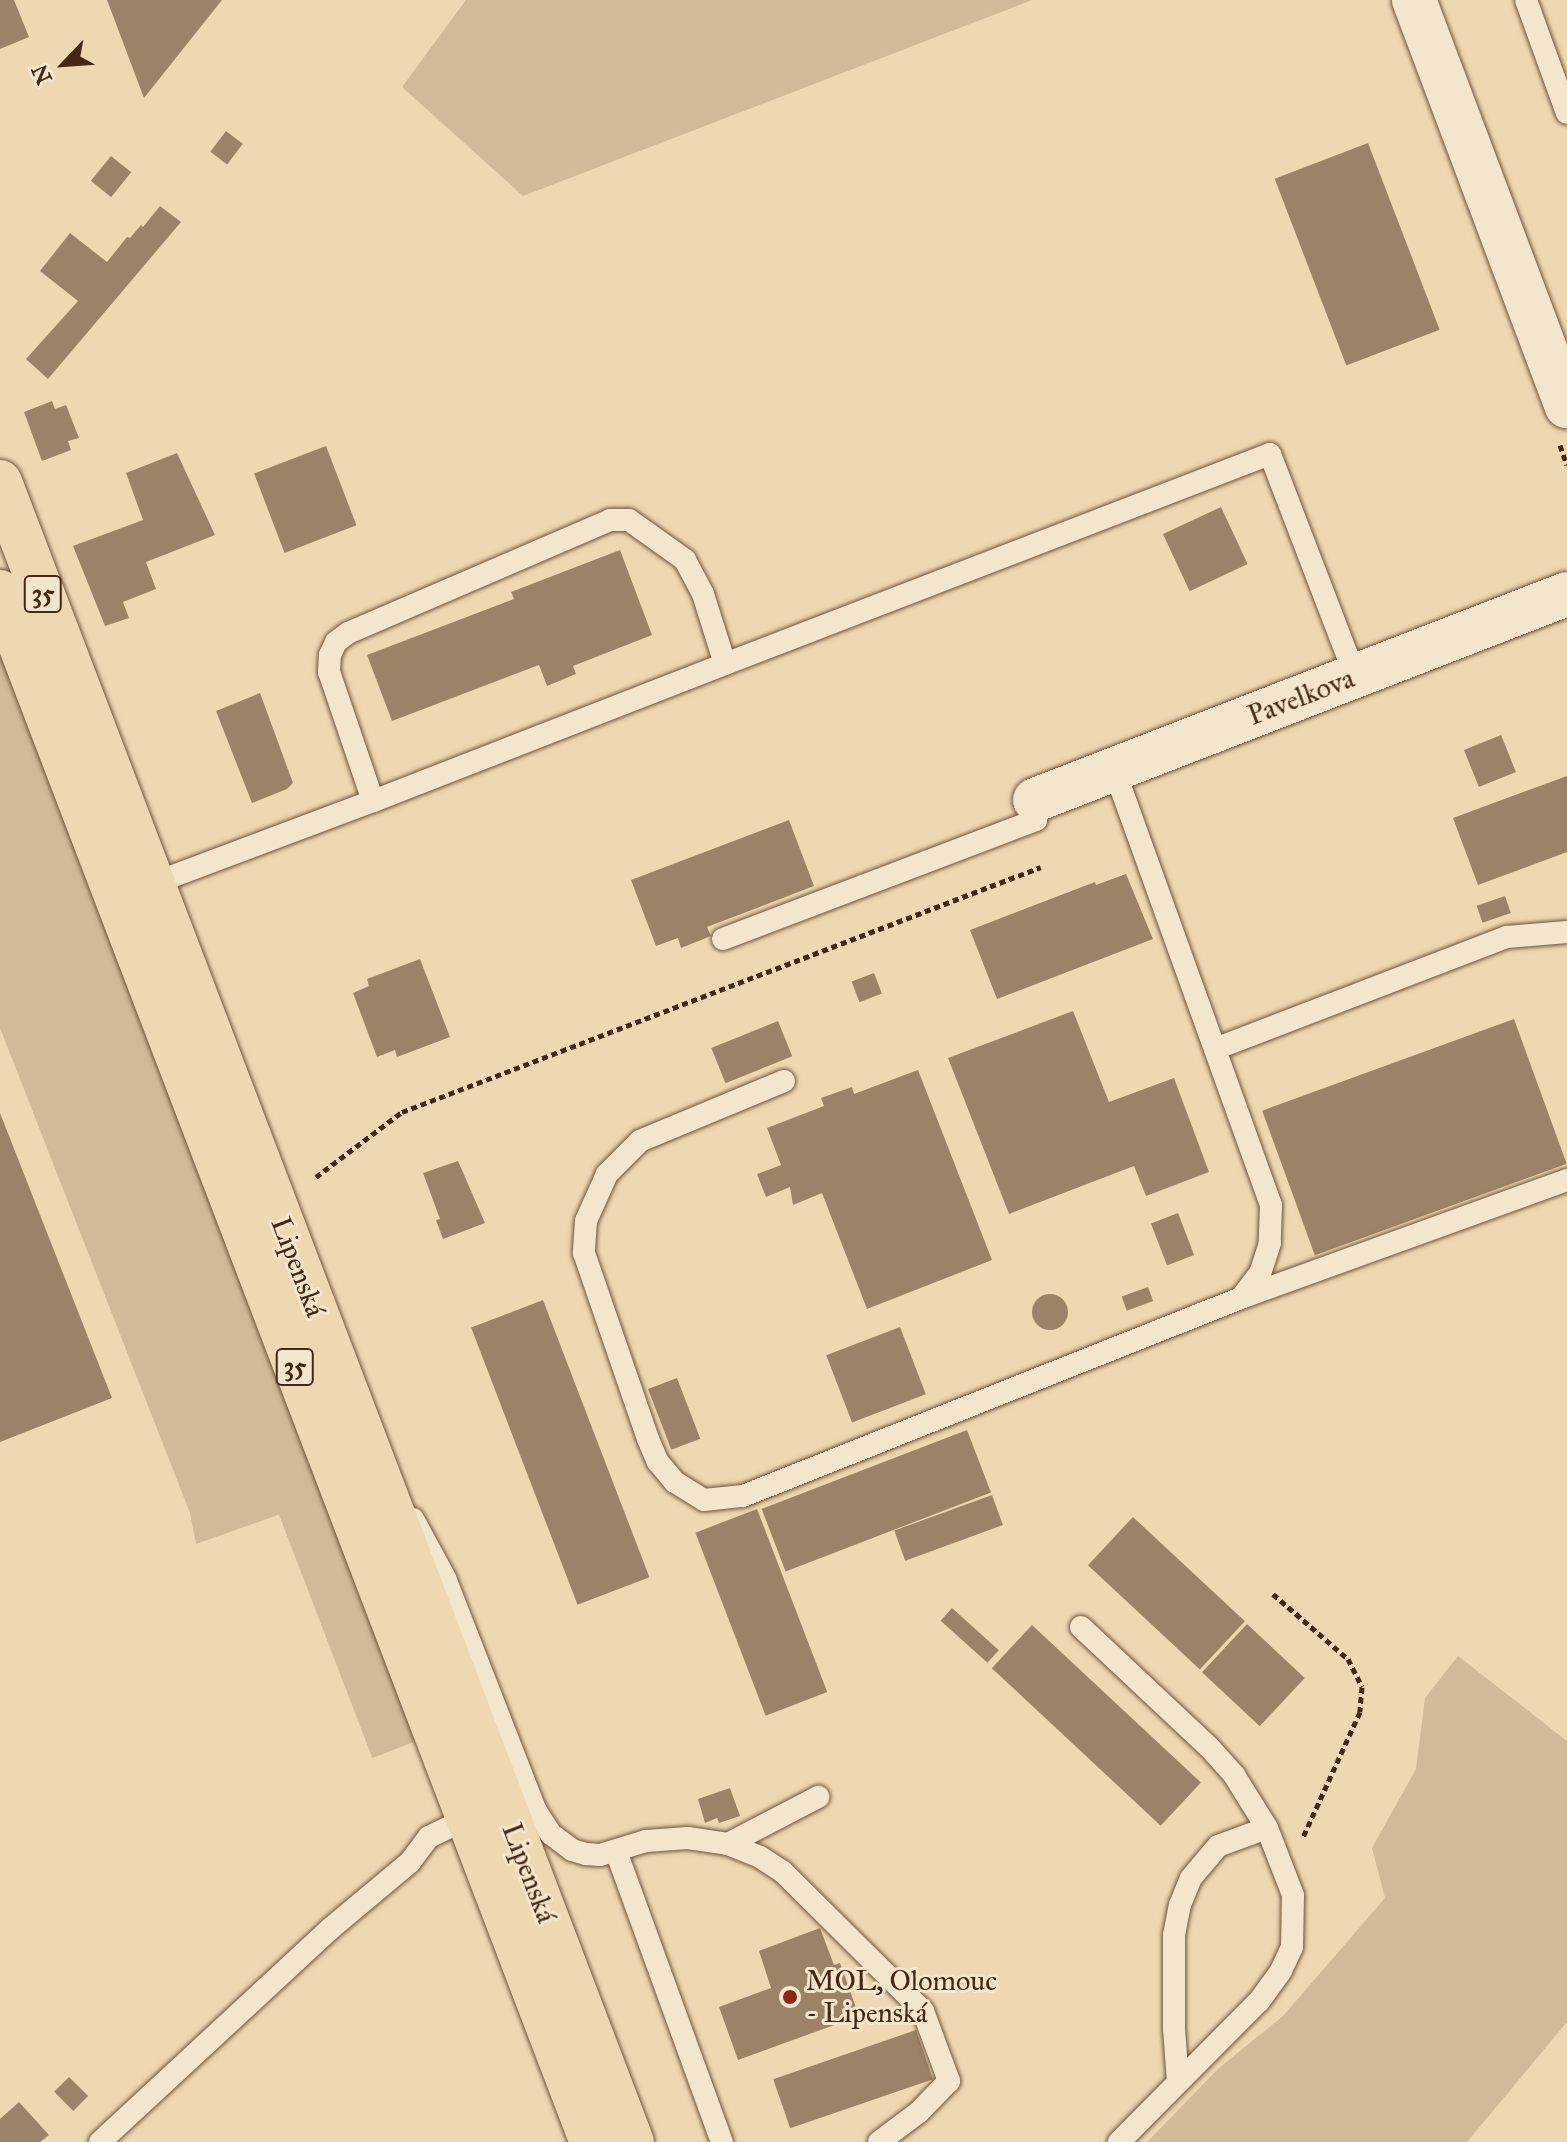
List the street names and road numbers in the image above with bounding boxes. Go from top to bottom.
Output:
road number: 35 [23,572,63,616]
street label: Pavelkova [1243,661,1359,733]
street label: Lipenská [264,1212,332,1322]
road number: 35 [275,1345,315,1389]
street label: Lipenská [495,1818,563,1928]

